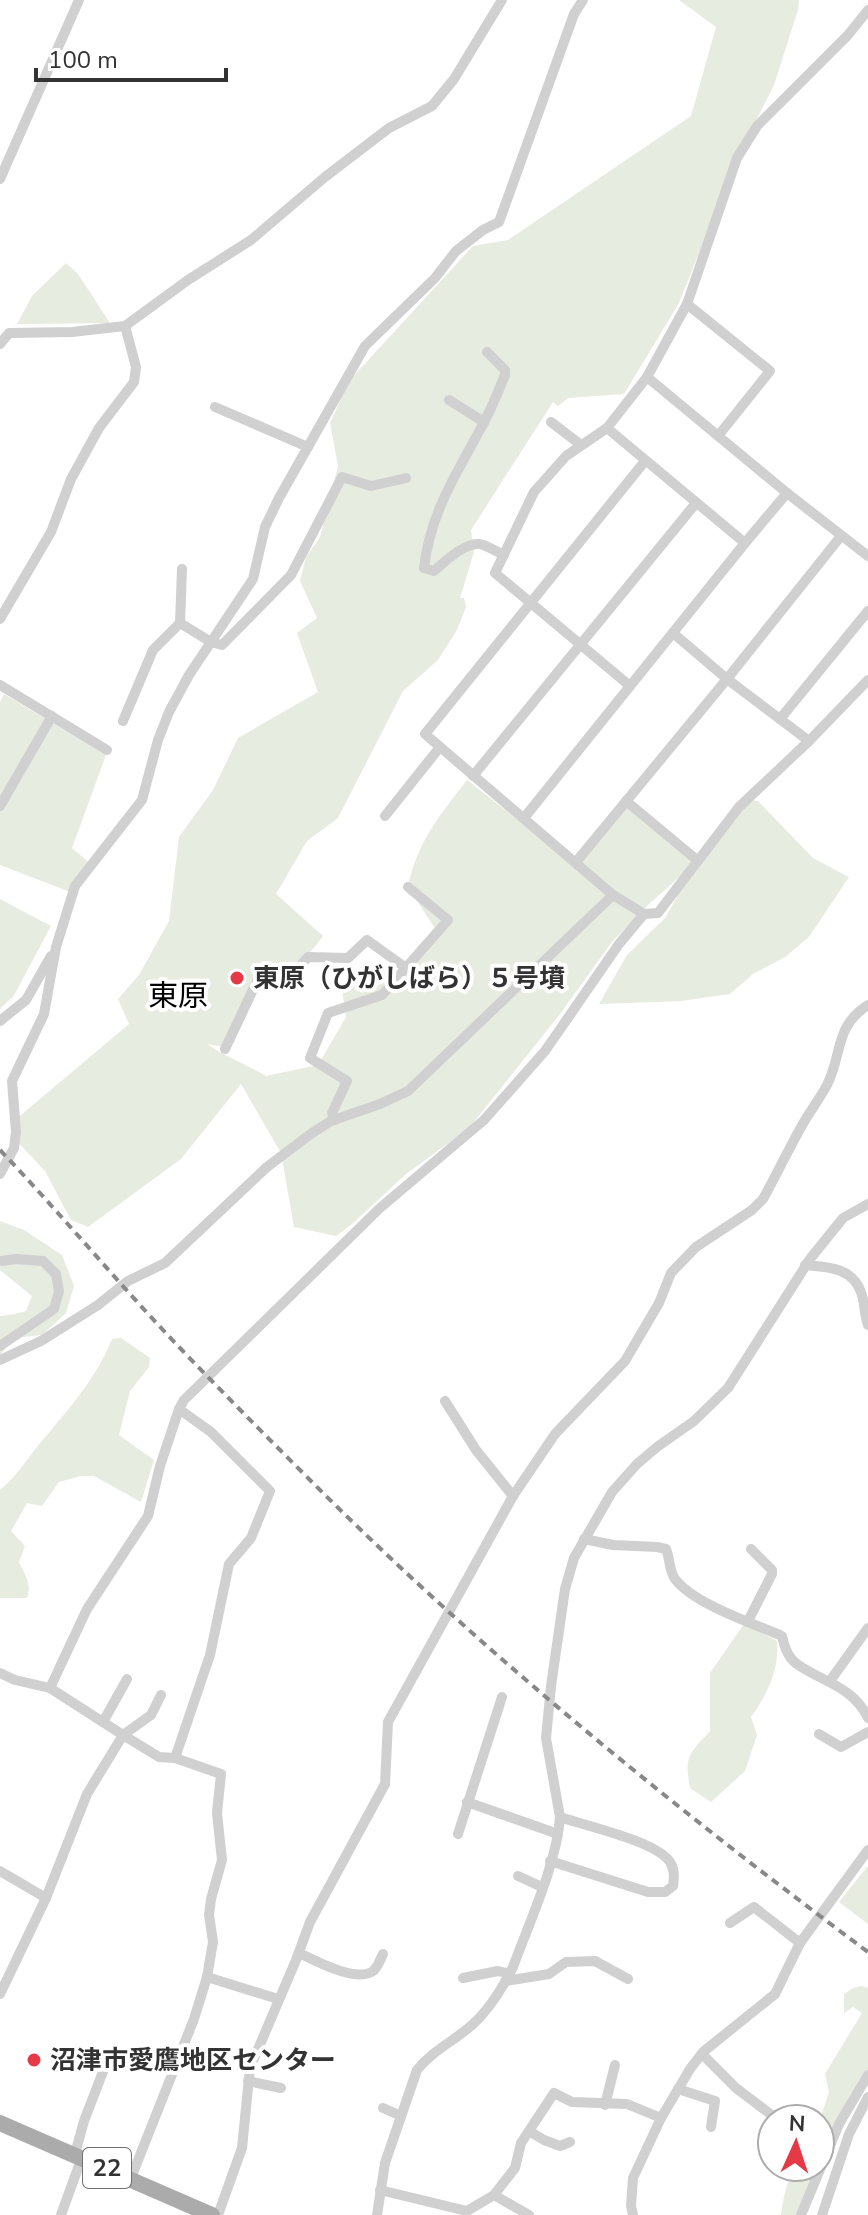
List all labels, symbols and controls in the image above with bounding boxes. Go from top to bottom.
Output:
scale bar [36,32,226,82]
text: 100 m [48,44,118,76]
place label: 東原（ひがしばら）５号墳 [253,961,565,996]
marker: 東原（ひがしばら）５号墳 [228,969,246,987]
district label: 東原 [148,976,208,1017]
place label: 沼津市愛鷹地区センター [50,2043,336,2078]
marker: 沼津市愛鷹地区センター [25,2051,43,2069]
north arrow [756,2103,836,2183]
text: N [788,2109,806,2139]
road number: 22 [83,2148,131,2188]

